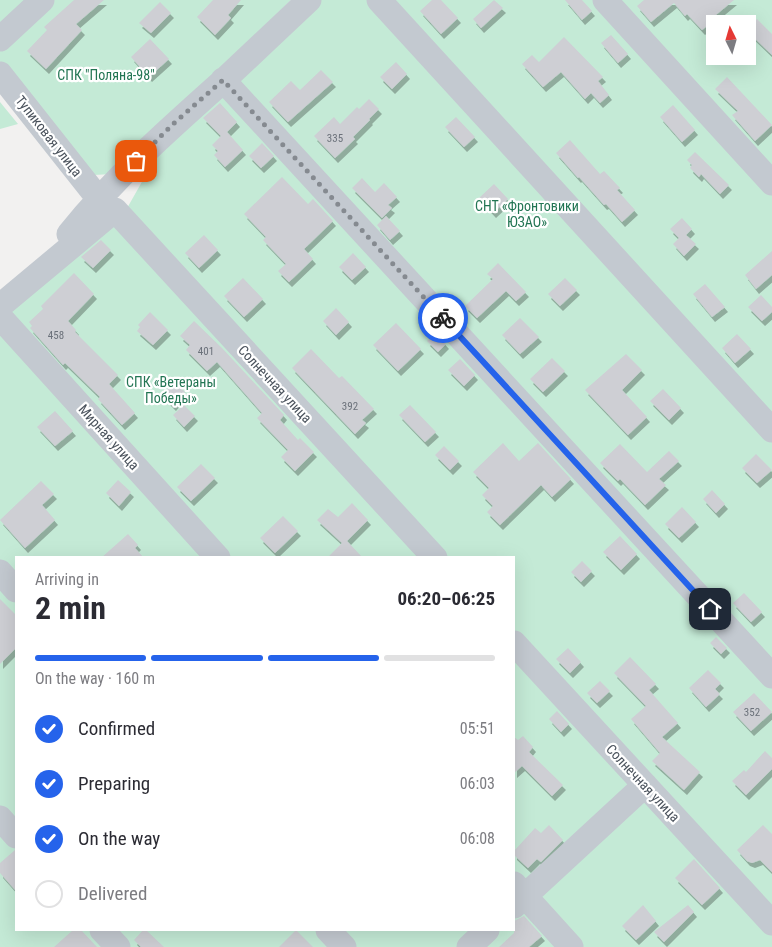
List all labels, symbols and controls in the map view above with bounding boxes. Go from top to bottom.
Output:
north arrow [706,15,756,65]
map controls [706,15,756,65]
park label: СПК "Поляна-98" [57,67,155,83]
street label: Тупиковая улица [12,92,86,180]
house number: 335 [327,132,343,145]
pin [115,140,157,182]
icon: bag [122,147,150,175]
park label: СНТ «Фронтовики ЮЗАО» [475,198,579,230]
courier [418,293,468,343]
icon: bike [429,304,457,332]
house number: 458 [48,329,64,342]
street label: Солнечная улица [235,342,315,426]
house number: 401 [198,345,214,358]
park label: СПК «Ветераны Победы» [126,374,216,406]
house number: 392 [342,400,358,413]
street label: Мирная улица [76,401,142,473]
text: Arriving in [35,570,99,589]
text: 06:20–06:25 [397,587,495,610]
pin [689,588,731,630]
text: 2 min [35,589,106,627]
icon: home [696,595,724,623]
text: On the way · 160 m [35,669,155,688]
house number: 352 [744,706,760,719]
icon: check [35,715,63,743]
text: Confirmed [78,717,155,740]
text: 05:51 [460,719,495,738]
street label: Солнечная улица [603,741,683,825]
icon: check [35,770,63,798]
text: Preparing [78,772,150,795]
text: 06:03 [460,774,495,793]
icon: check [35,825,63,853]
text: On the way [78,827,160,850]
text: 06:08 [460,829,495,848]
text: Delivered [78,882,147,905]

